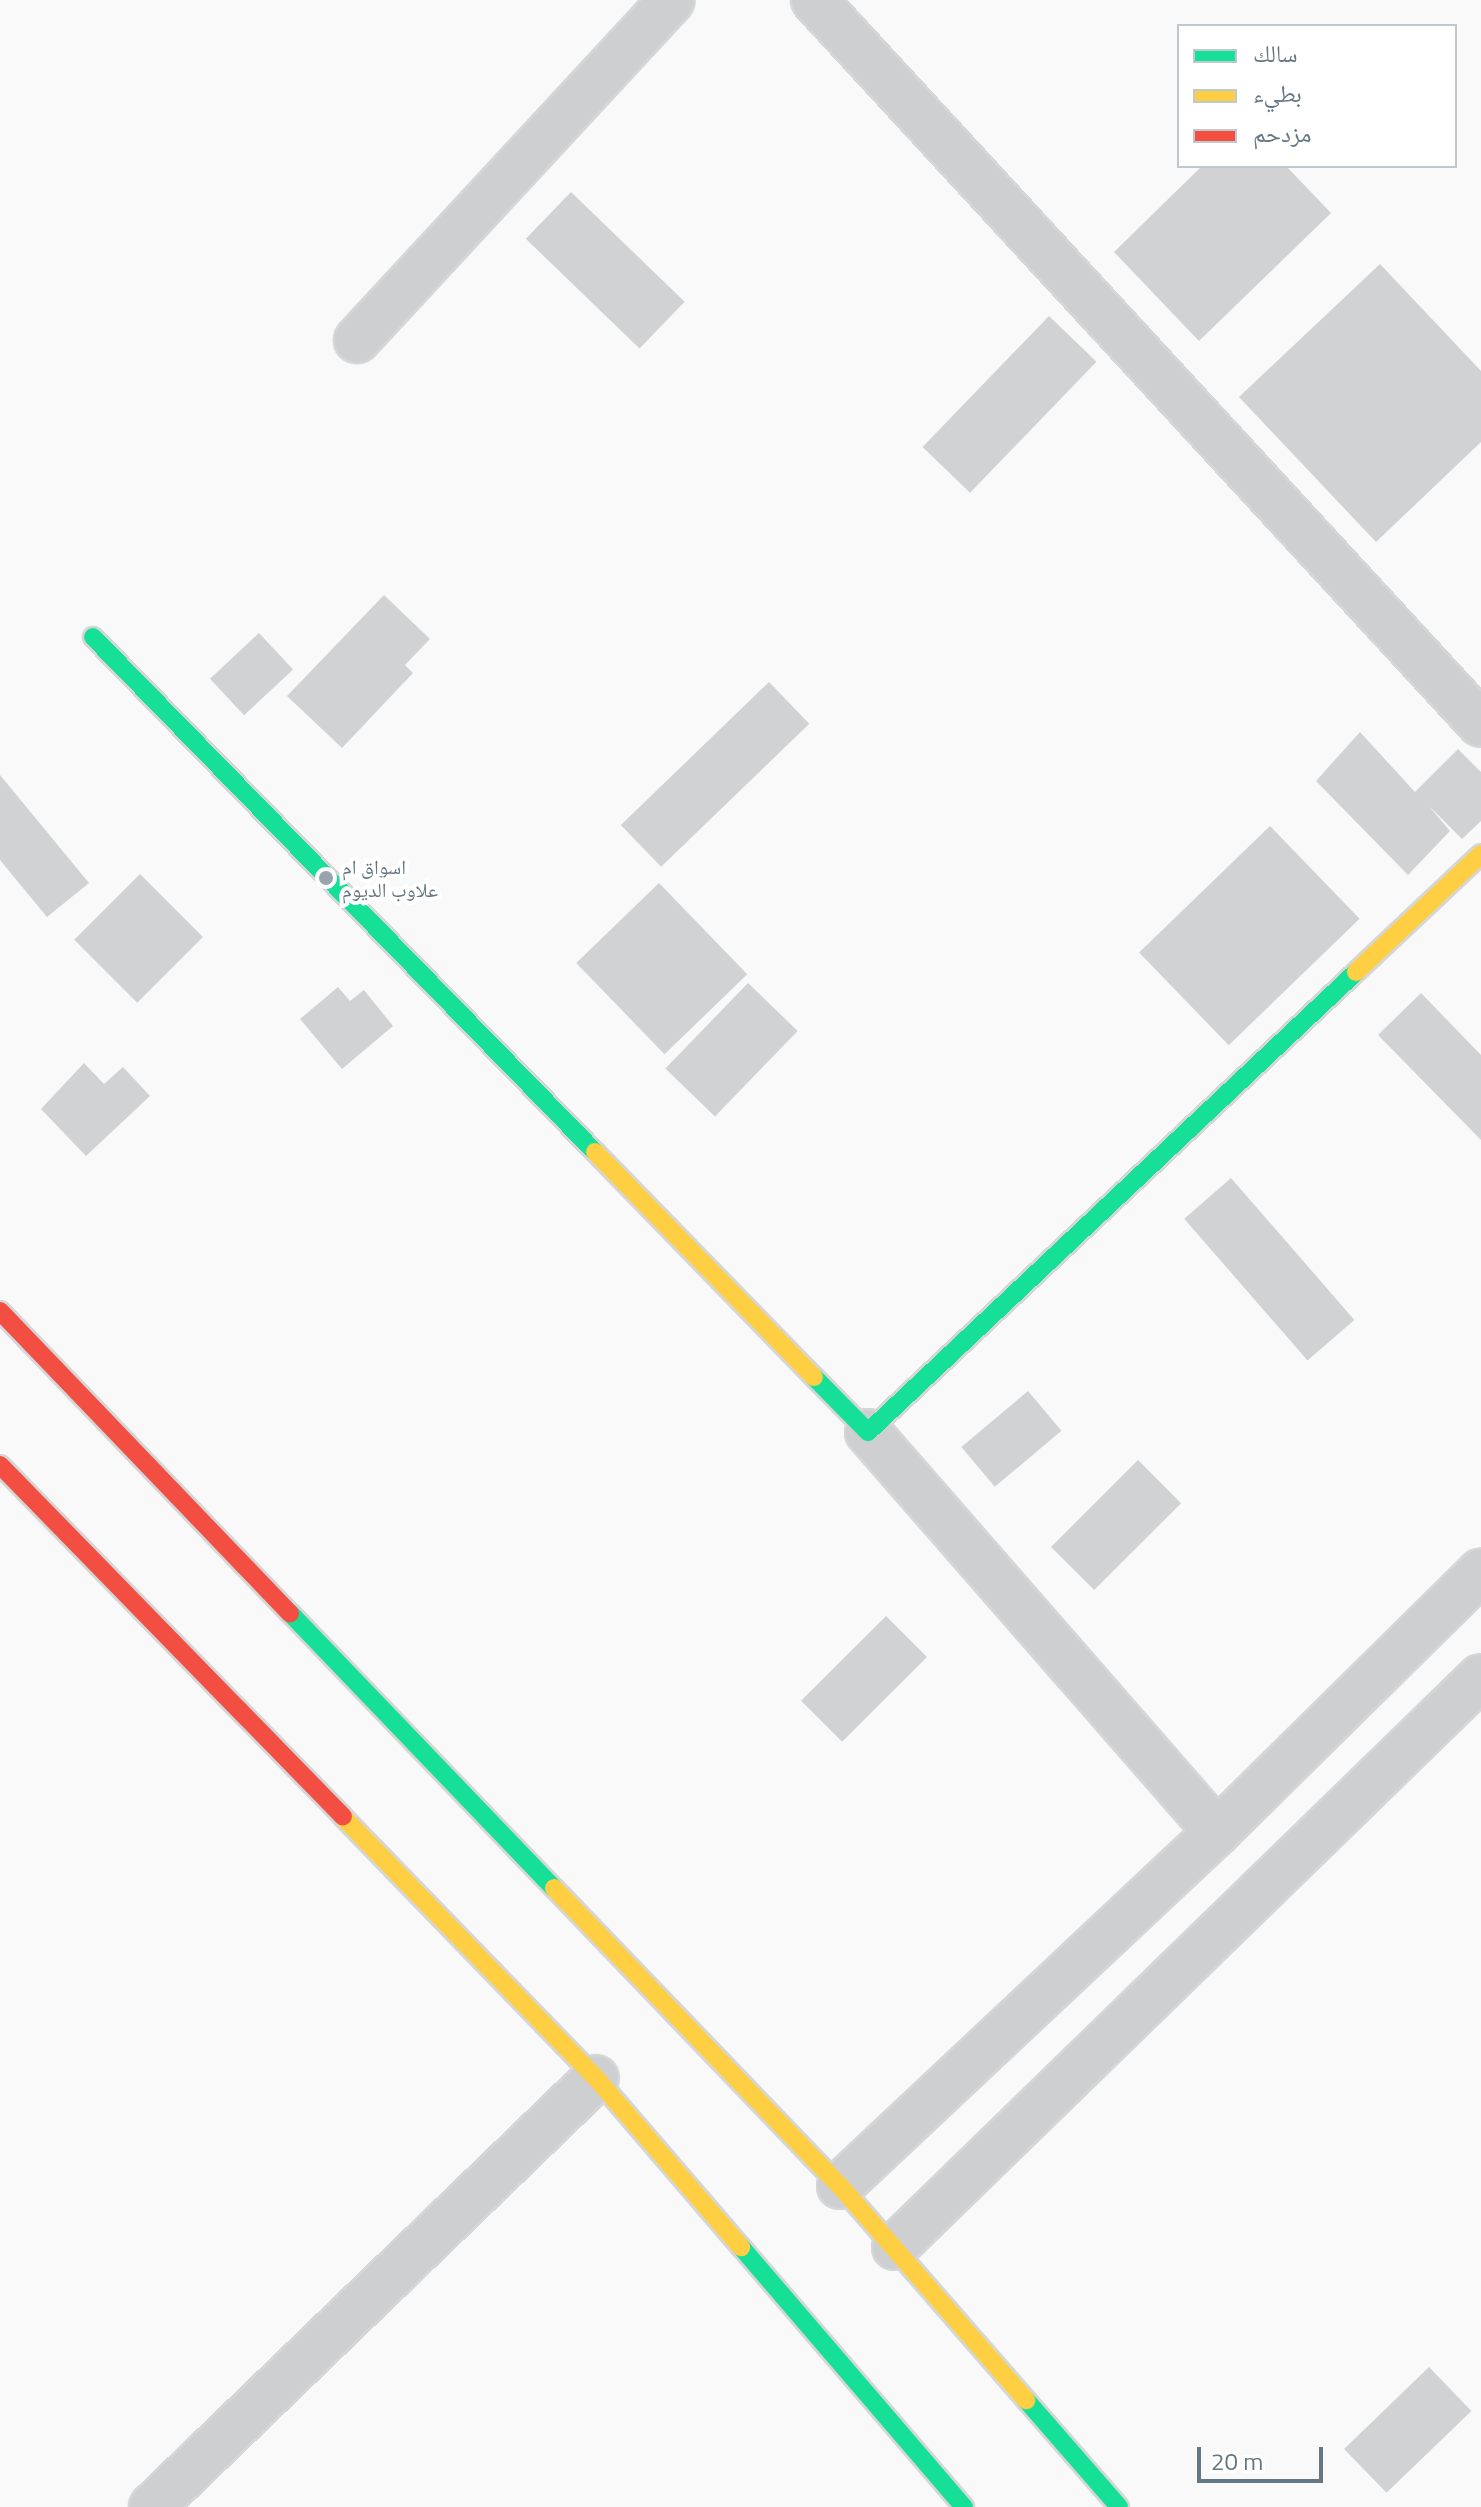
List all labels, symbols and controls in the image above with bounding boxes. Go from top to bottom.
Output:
legend [1177,24,1457,168]
text: سالك [1253,35,1298,71]
text: بطيء [1253,75,1302,111]
text: مزدحم [1253,115,1312,151]
place label: اسواق ام علاوب الديوم [342,854,438,901]
marker: اسواق ام علاوب الديوم [317,869,335,887]
scale bar [1201,2431,1327,2481]
text: 20 m [1211,2443,1263,2479]

